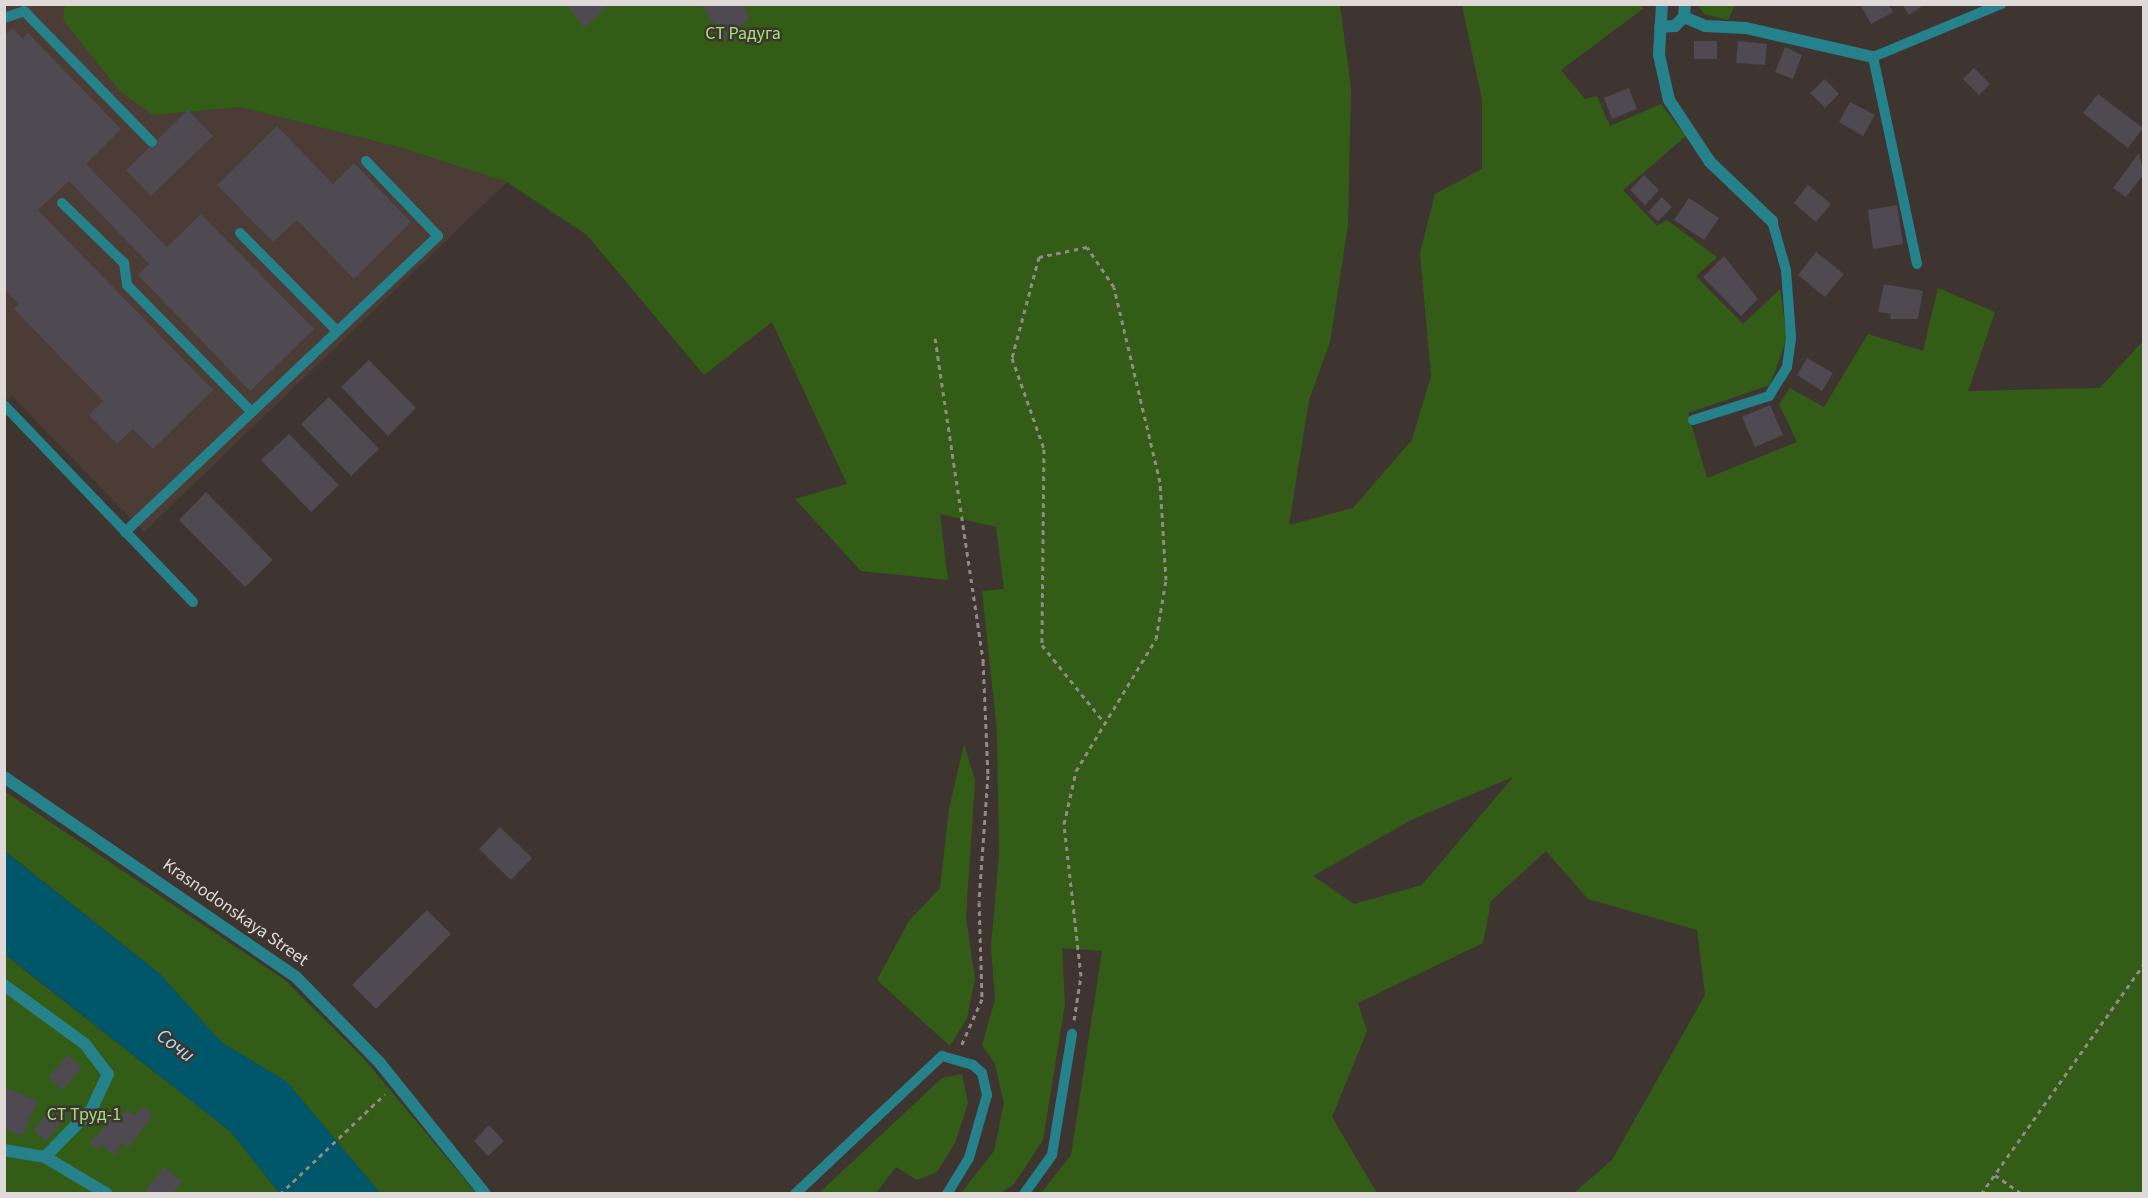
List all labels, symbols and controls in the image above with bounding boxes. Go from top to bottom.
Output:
park label: СТ Радуга [705,23,781,45]
street label: Krasnodonskaya Street [158,854,312,972]
water label: Сочи [151,1024,199,1068]
park label: СТ Труд-1 [47,1104,121,1126]

